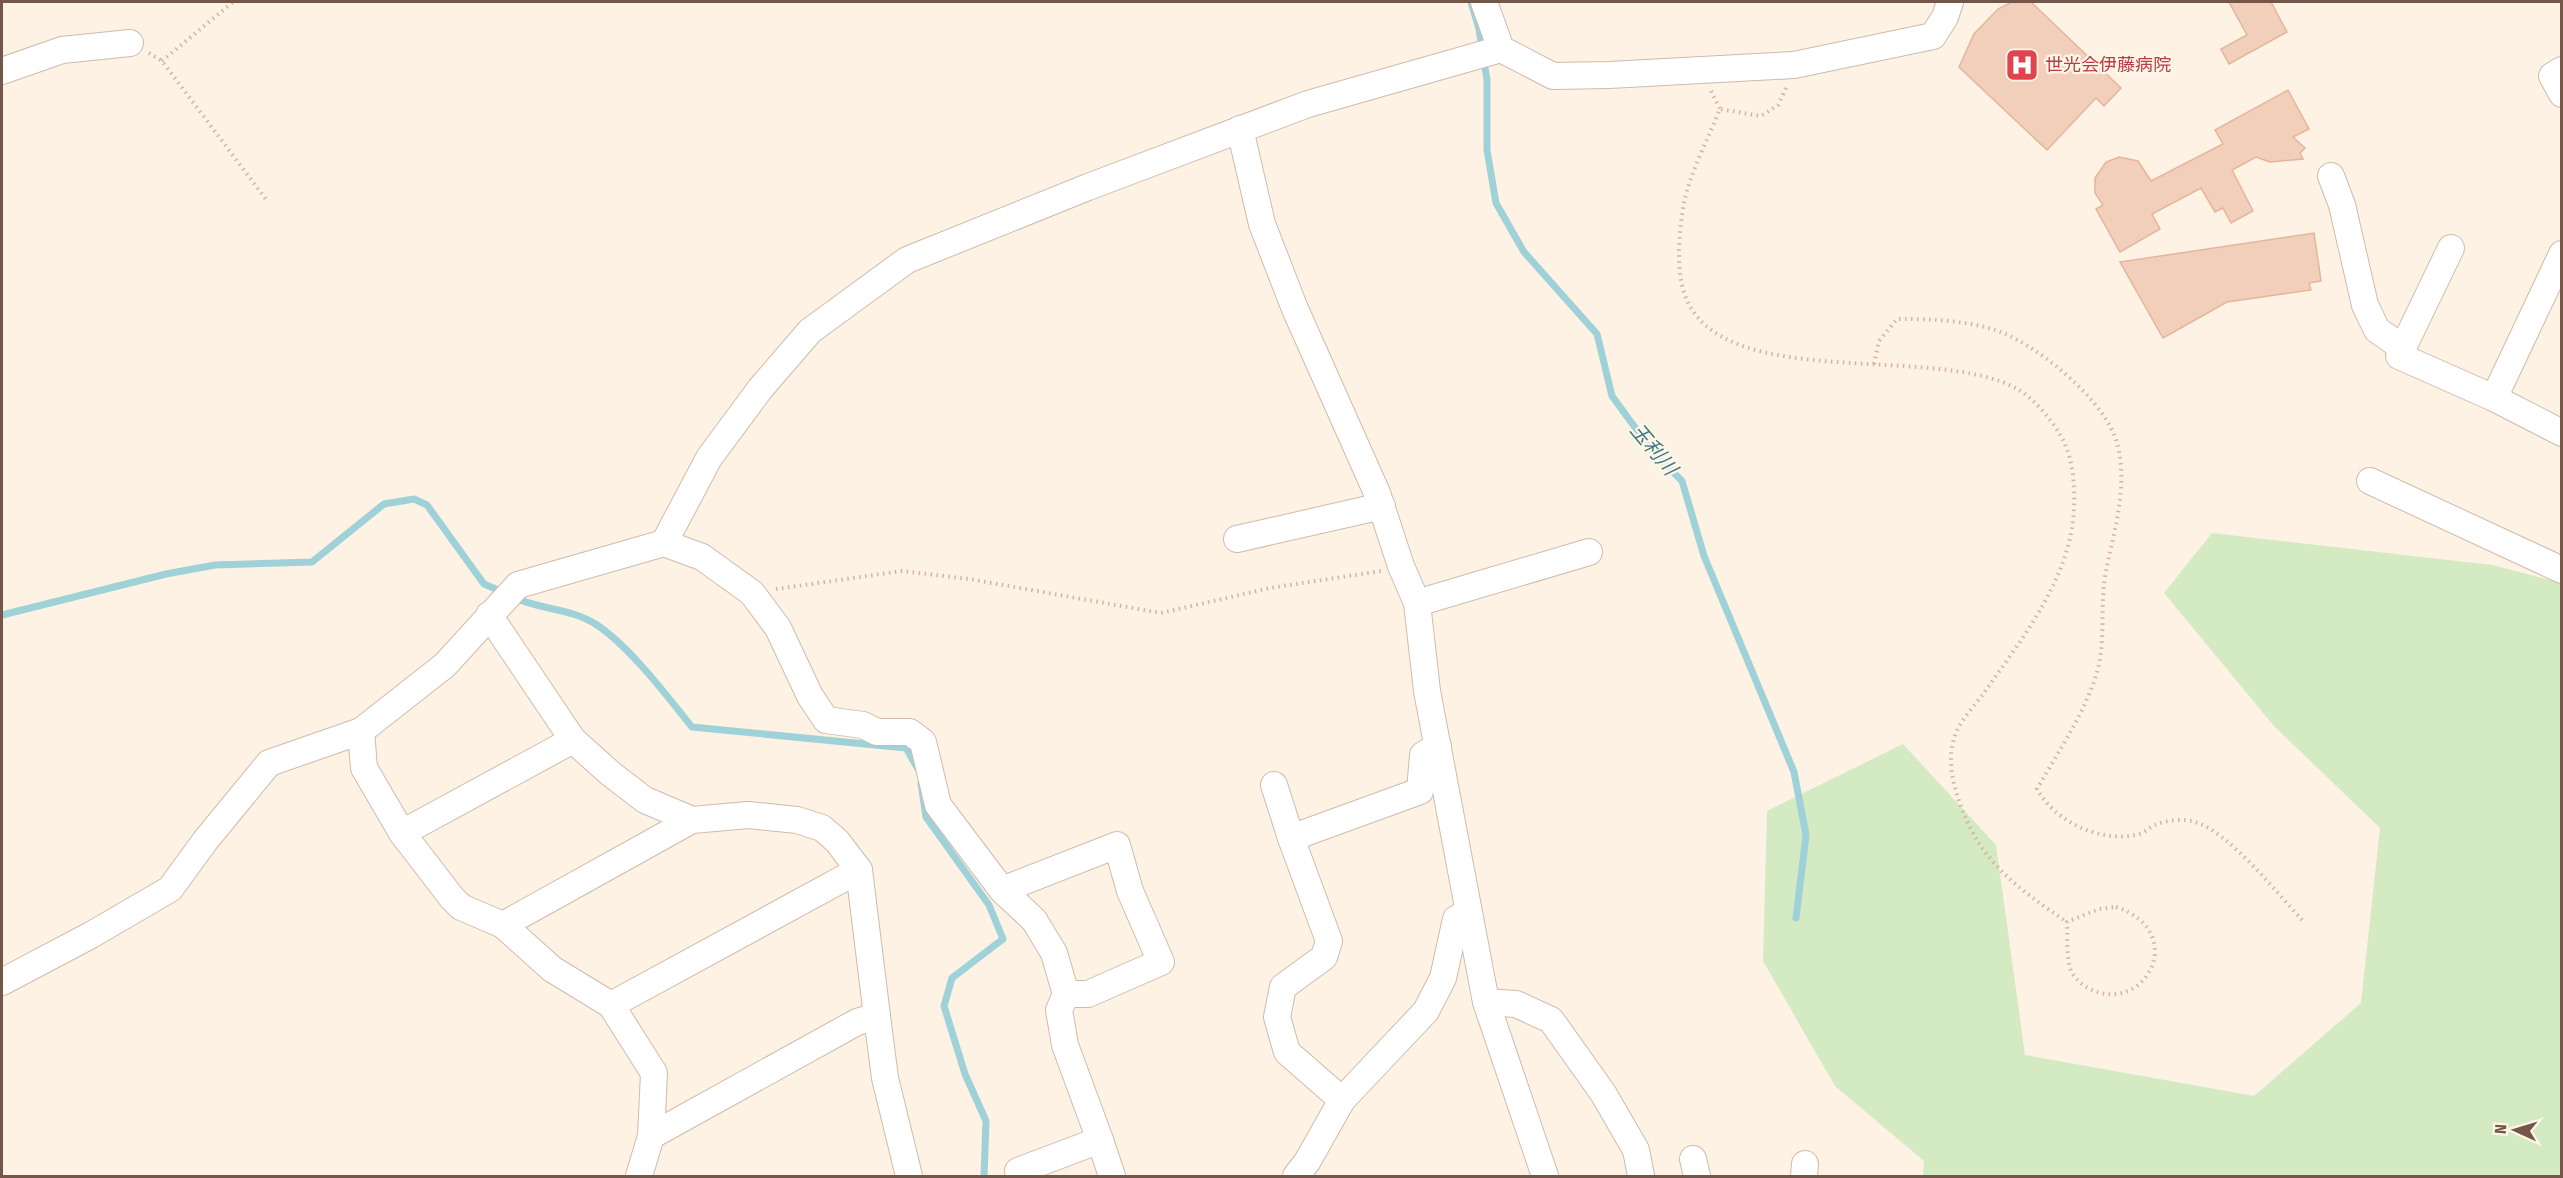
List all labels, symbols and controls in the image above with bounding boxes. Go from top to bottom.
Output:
hospital icon: 世光会伊藤病院 [2004,47,2040,83]
place label: 世光会伊藤病院 [2045,54,2171,76]
water label: 玉利川 [1626,418,1684,481]
north arrow [2485,1100,2545,1160]
text: N [2491,1124,2510,1134]

